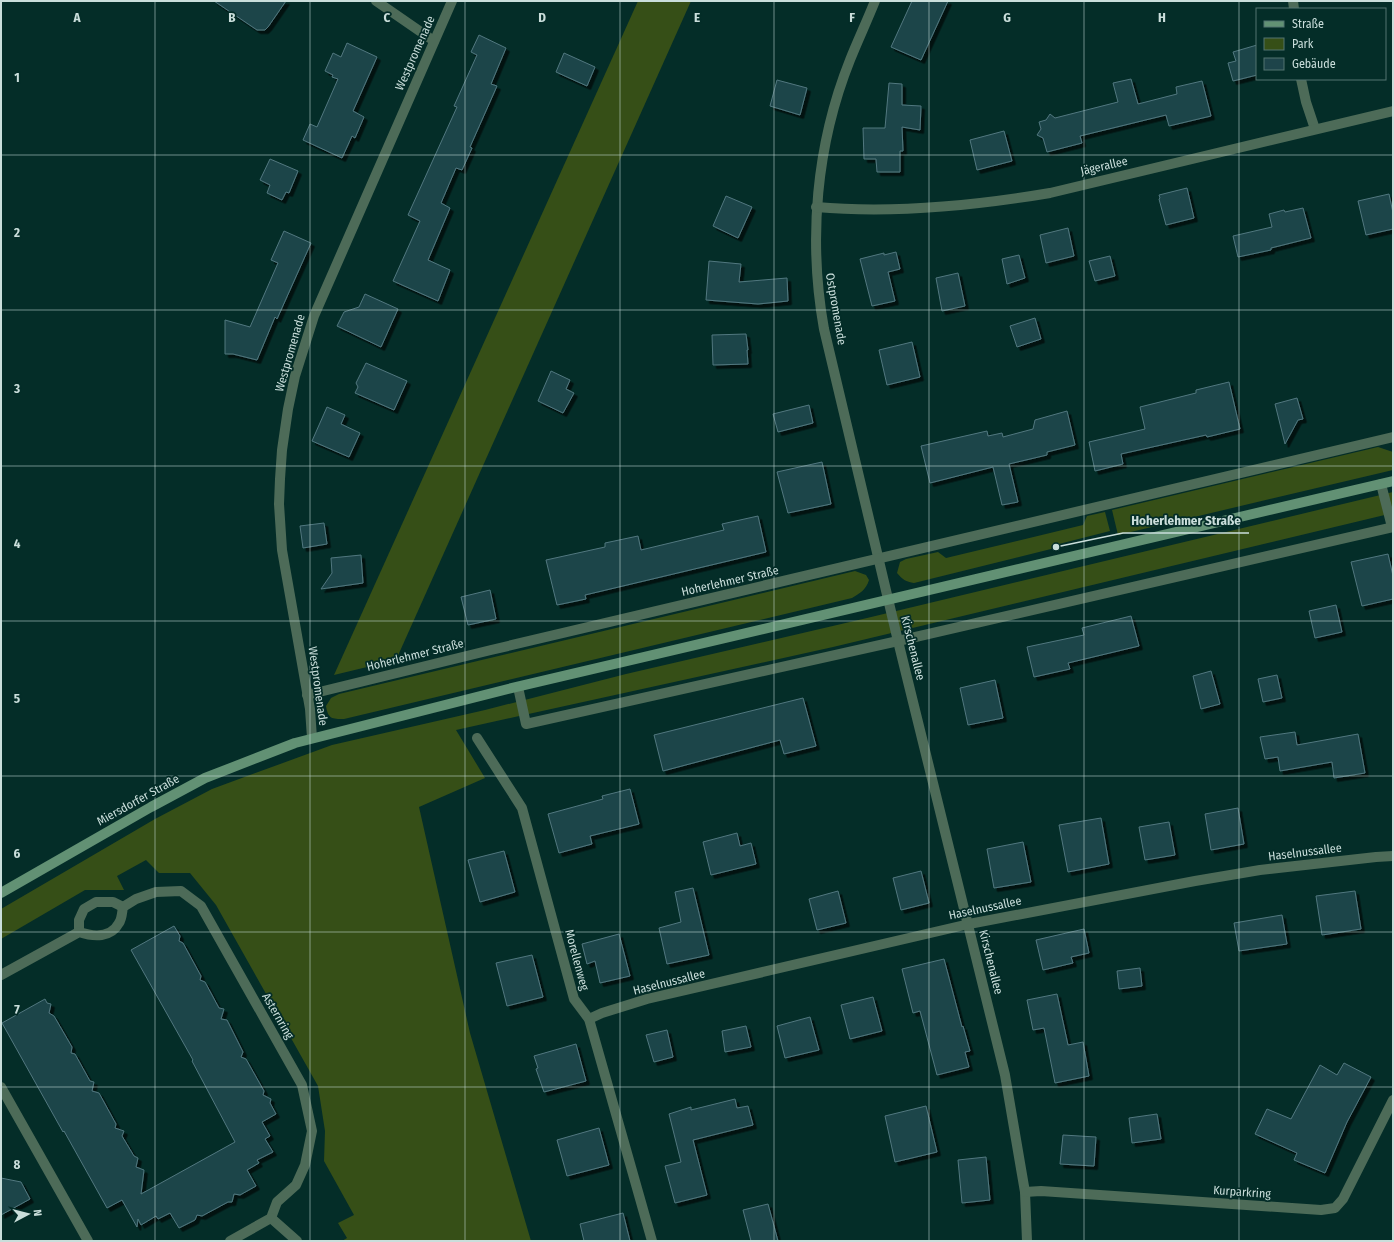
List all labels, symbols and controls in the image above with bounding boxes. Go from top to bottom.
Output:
legend [1256,8,1386,80]
text: A [72,10,81,25]
text: B [228,10,236,25]
text: C [384,10,391,25]
text: D [538,10,546,25]
text: E [694,10,700,25]
text: F [849,10,855,25]
text: G [1003,10,1011,25]
text: H [1158,10,1166,25]
street label: Westpromenade [392,13,438,92]
text: Straße [1292,17,1324,31]
text: Park [1292,37,1314,51]
text: Gebäude [1292,57,1336,71]
text: 1 [14,70,20,85]
street label: Jägerallee [1079,154,1129,178]
text: 2 [13,225,20,240]
street label: Ostpromenade [823,272,849,346]
street label: Westpromenade [272,313,308,393]
text: 3 [13,381,20,396]
callout: Hoherlehmer Straße [1123,508,1249,533]
text: Hoherlehmer Straße [1131,513,1241,528]
text: 4 [14,536,21,551]
street label: Hoherlehmer Straße [680,563,780,599]
street label: Kirschenallee [898,614,928,682]
street label: Hoherlehmer Straße [365,636,465,674]
street label: Westpromenade [305,645,331,727]
text: 5 [14,691,20,706]
street label: Miersdorfer Straße [94,772,182,828]
street label: Haselnussallee [1268,841,1343,863]
text: 6 [14,846,21,861]
street label: Haselnussallee [947,893,1023,923]
street label: Morellenweg [562,928,592,992]
street label: Kirschenallee [976,928,1006,996]
street label: Haselnussallee [631,966,707,998]
street label: Asternring [259,991,297,1042]
text: 7 [14,1002,20,1017]
text: 8 [14,1157,21,1172]
street label: Kurparkring [1213,1183,1272,1201]
north arrow [8,1194,48,1234]
text: N [31,1209,44,1217]

